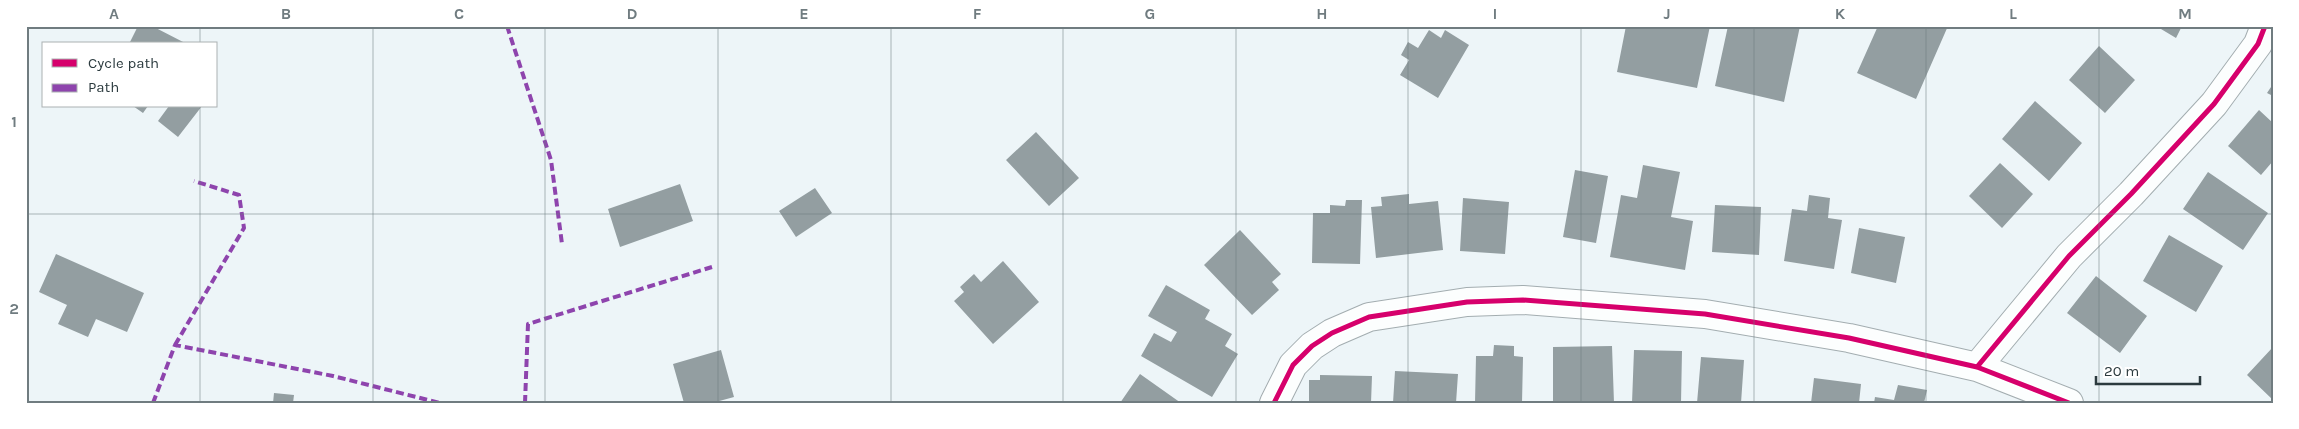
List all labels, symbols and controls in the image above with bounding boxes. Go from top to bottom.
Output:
text: A [109,4,119,23]
text: B [281,4,291,23]
text: C [454,4,464,23]
text: D [627,4,638,23]
text: E [799,4,809,23]
text: F [973,4,982,23]
text: G [1145,4,1155,23]
text: H [1316,4,1328,23]
text: I [1493,4,1497,23]
text: J [1663,4,1671,23]
text: K [1835,4,1846,23]
text: L [2009,4,2017,23]
text: M [2178,4,2192,23]
legend [42,42,218,108]
text: Cycle path [88,54,159,72]
text: Path [88,78,119,96]
text: 1 [11,112,17,131]
text: 2 [9,299,19,318]
scale bar [2096,354,2200,386]
text: 20 m [2104,362,2139,380]

